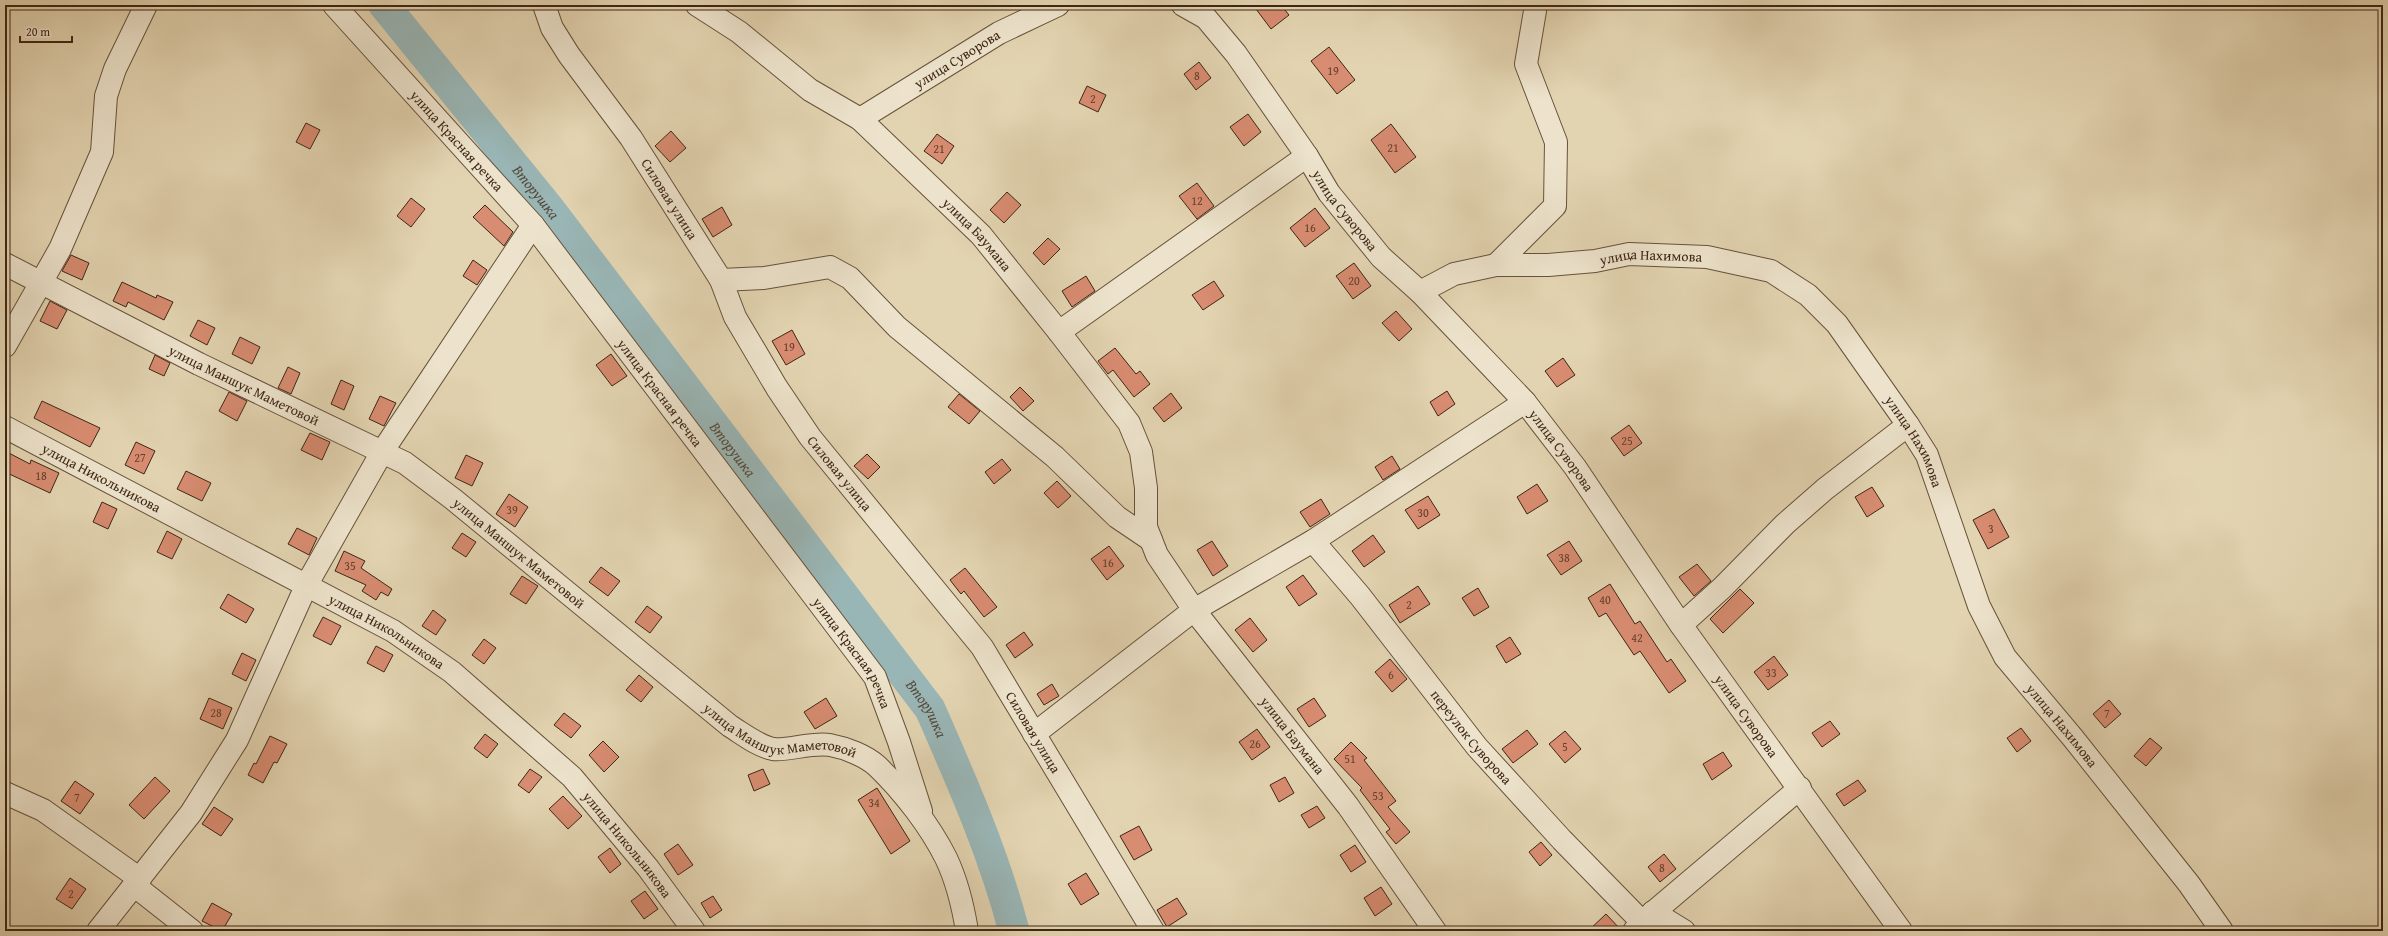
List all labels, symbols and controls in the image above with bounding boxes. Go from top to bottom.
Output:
scale bar [20,18,72,44]
text: 20 m [26,23,50,40]
street label: улица Суворова [909,25,1004,94]
house number: 19 [1327,62,1339,79]
house number: 8 [1194,67,1200,84]
street label: улица Красная речка [405,85,508,196]
house number: 2 [1090,90,1096,107]
house number: 21 [1387,139,1399,156]
house number: 21 [933,140,945,157]
street label: Силовая улица [636,155,703,244]
water label: Вторушка [507,159,565,224]
street label: улица Суворова [1307,165,1383,256]
street label: улица Баумана [937,192,1017,276]
house number: 12 [1191,192,1203,209]
house number: 16 [1304,219,1316,236]
street label: улица Нахимова [1597,244,1703,270]
house number: 20 [1348,272,1360,289]
street label: улица Красная речка [612,334,707,451]
house number: 19 [783,338,795,355]
street label: улица Маншук Маметовой [164,340,323,430]
street label: улица Нахимова [1880,391,1947,490]
street label: улица Суворова [1523,404,1599,496]
water label: Вторушка [704,416,761,481]
street label: Силовая улица [803,431,877,516]
house number: 25 [1621,432,1633,449]
street label: улица Никольникова [38,438,165,517]
house number: 27 [134,449,146,466]
house number: 18 [35,467,47,484]
street label: улица Маншук Маметовой [448,492,589,613]
house number: 39 [506,501,518,518]
house number: 30 [1417,504,1429,521]
house number: 3 [1988,520,1994,537]
house number: 38 [1558,549,1570,566]
house number: 16 [1102,554,1114,571]
house number: 35 [344,557,356,574]
street label: улица Никольникова [324,589,449,674]
house number: 40 [1599,591,1611,608]
street label: улица Красная речка [807,592,896,712]
house number: 2 [1406,596,1412,613]
house number: 42 [1631,629,1643,646]
house number: 33 [1765,664,1777,681]
house number: 6 [1388,666,1394,683]
street label: улица Суворова [1709,670,1783,762]
water label: Вторушка [901,674,952,741]
street label: улица Нахимова [2021,679,2103,772]
street label: переулок Суворова [1426,685,1517,789]
street label: Силовая улица [1001,687,1066,777]
street label: улица Баумана [1255,692,1330,779]
street label: улица Маншук Маметовой [698,698,860,762]
house number: 28 [210,704,222,721]
house number: 7 [2104,705,2110,722]
house number: 26 [1249,735,1261,752]
house number: 5 [1562,738,1568,755]
house number: 51 [1344,750,1356,767]
street label: улица Никольникова [577,786,677,902]
house number: 53 [1372,787,1384,804]
house number: 7 [74,789,80,806]
house number: 34 [868,794,880,811]
house number: 8 [1659,859,1665,876]
house number: 2 [68,885,74,902]

